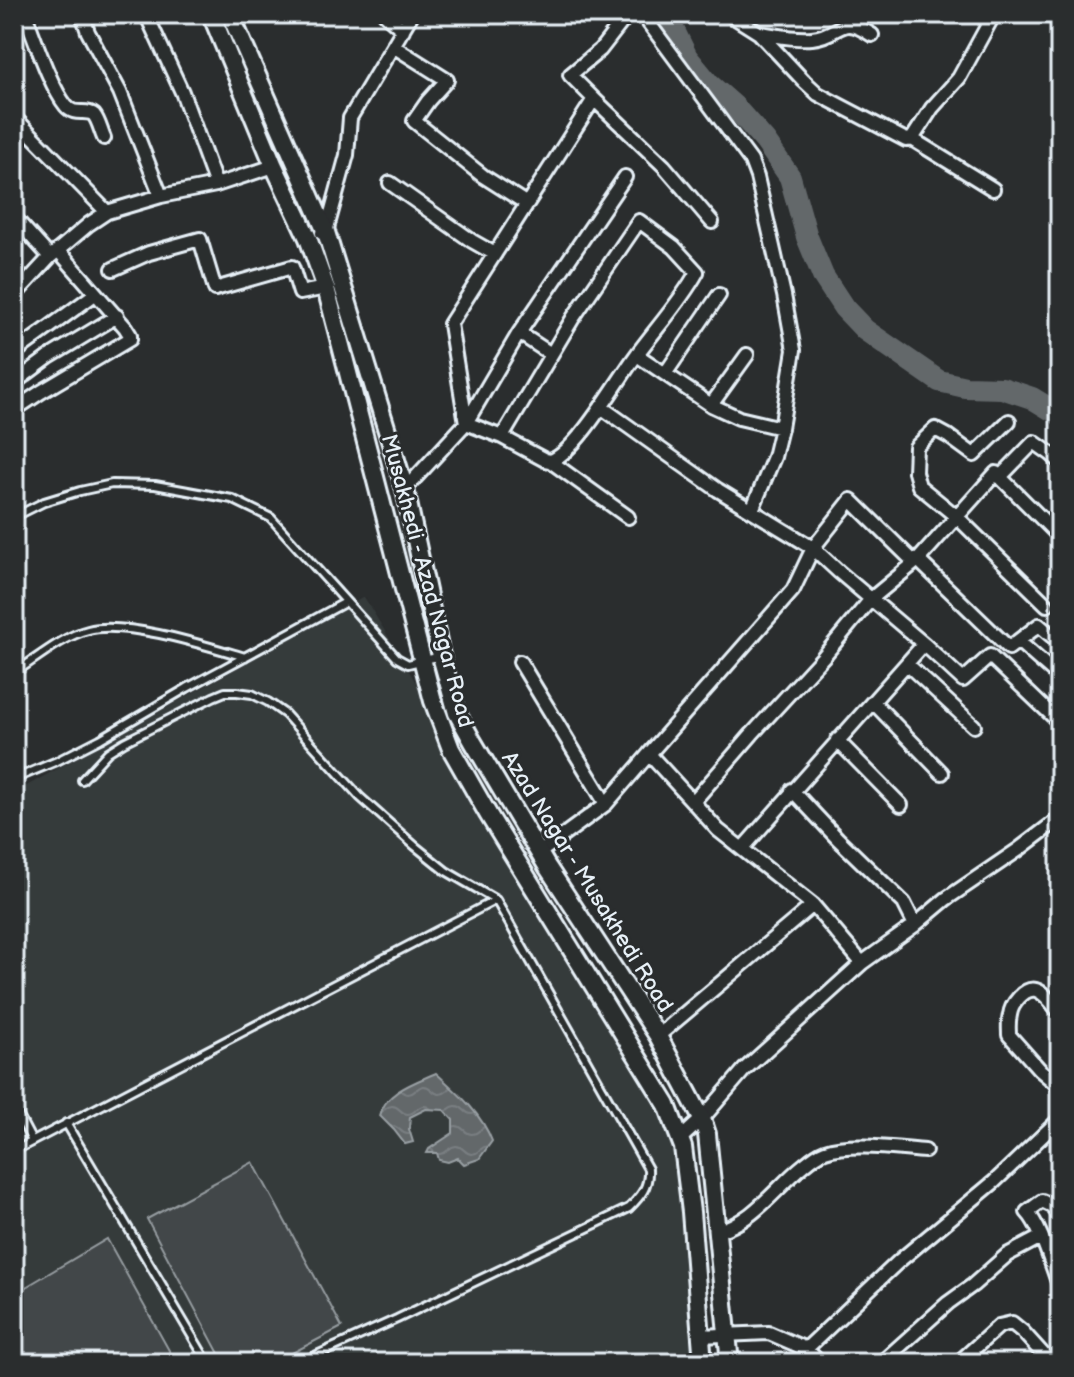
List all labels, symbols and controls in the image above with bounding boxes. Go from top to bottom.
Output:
street label: Musakhedi - Azad Nagar Road [375,431,479,731]
street label: Azad Nagar - Musakhedi Road [495,747,679,1017]

